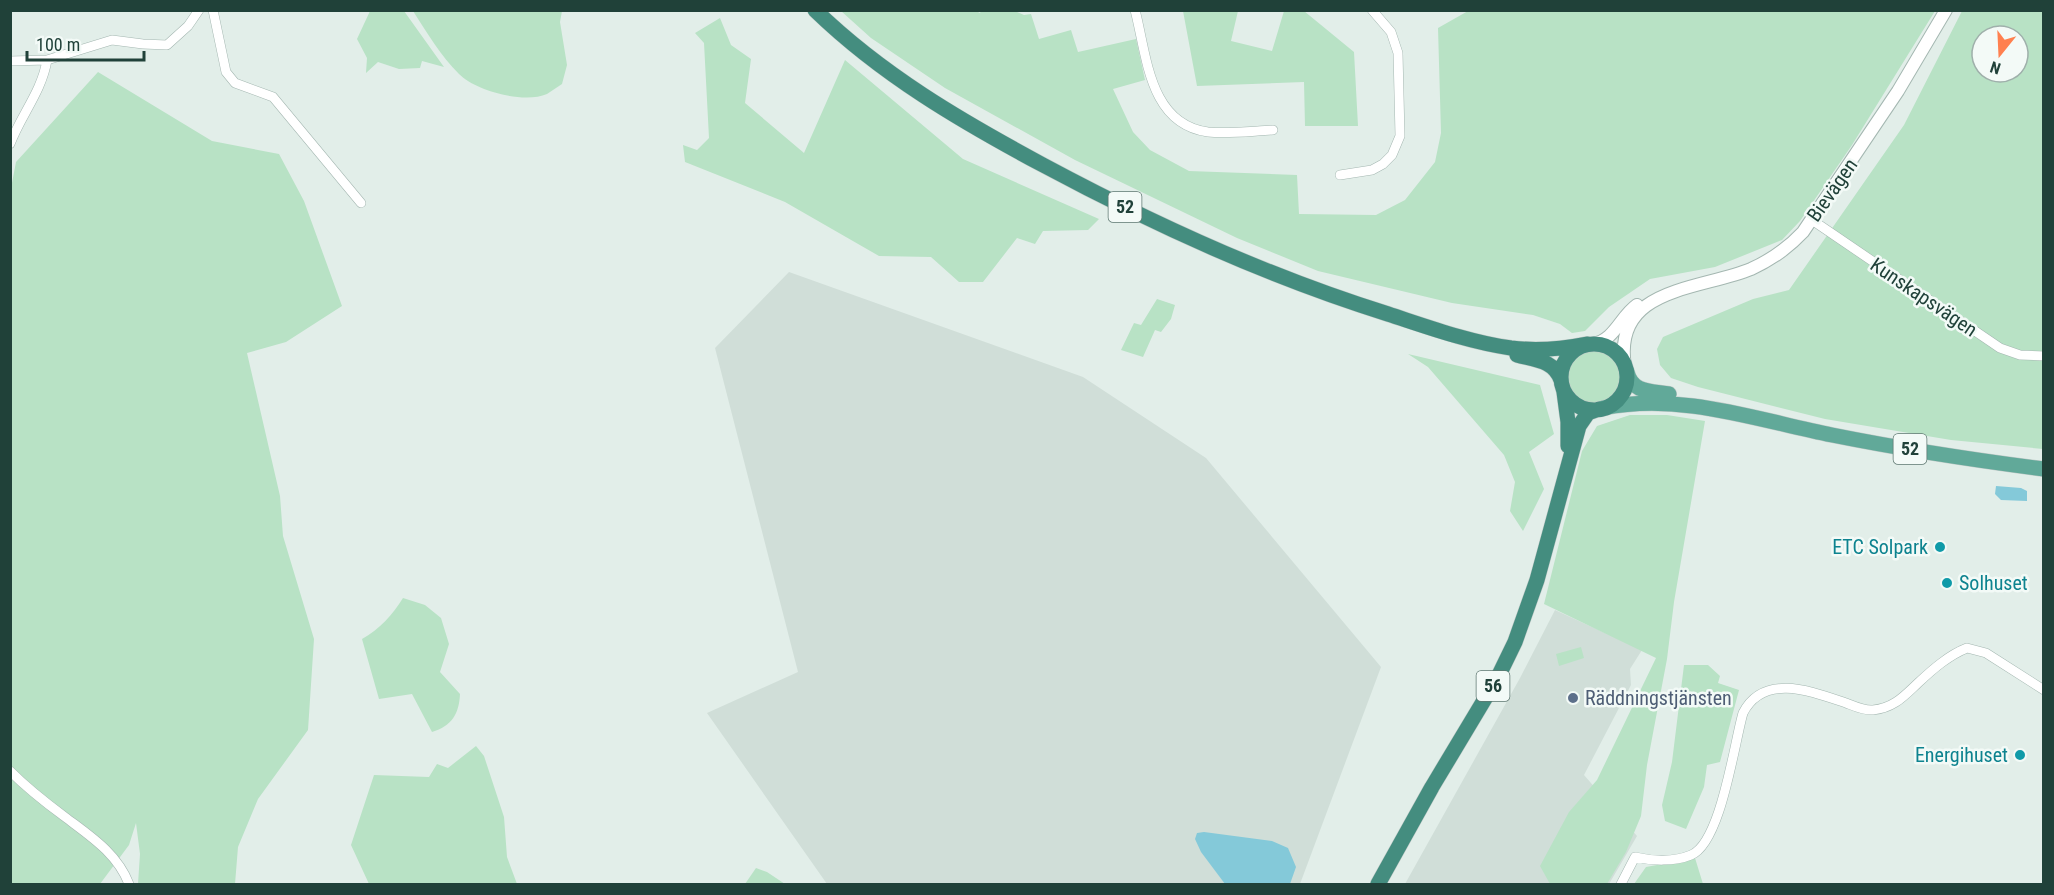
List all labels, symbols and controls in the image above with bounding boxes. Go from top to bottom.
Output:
scale bar [27,24,144,62]
north arrow [1970,24,2030,84]
text: 100 m [36,34,80,55]
text: N [1988,57,2003,78]
street label: Bievägen [1802,154,1862,226]
road number: 52 [1108,192,1142,222]
street label: Kunskapsvägen [1866,252,1982,342]
road number: 52 [1894,434,1926,464]
place label: ETC Solpark [1832,535,1928,559]
marker: ETC Solpark [1933,540,1947,554]
place label: Solhuset [1959,571,2028,595]
marker: Solhuset [1940,576,1954,590]
road number: 56 [1476,671,1510,701]
place label: Räddningstjänsten [1585,686,1732,710]
marker: Räddningstjänsten [1566,691,1580,705]
place label: Energihuset [1915,743,2008,767]
marker: Energihuset [2013,748,2027,762]

